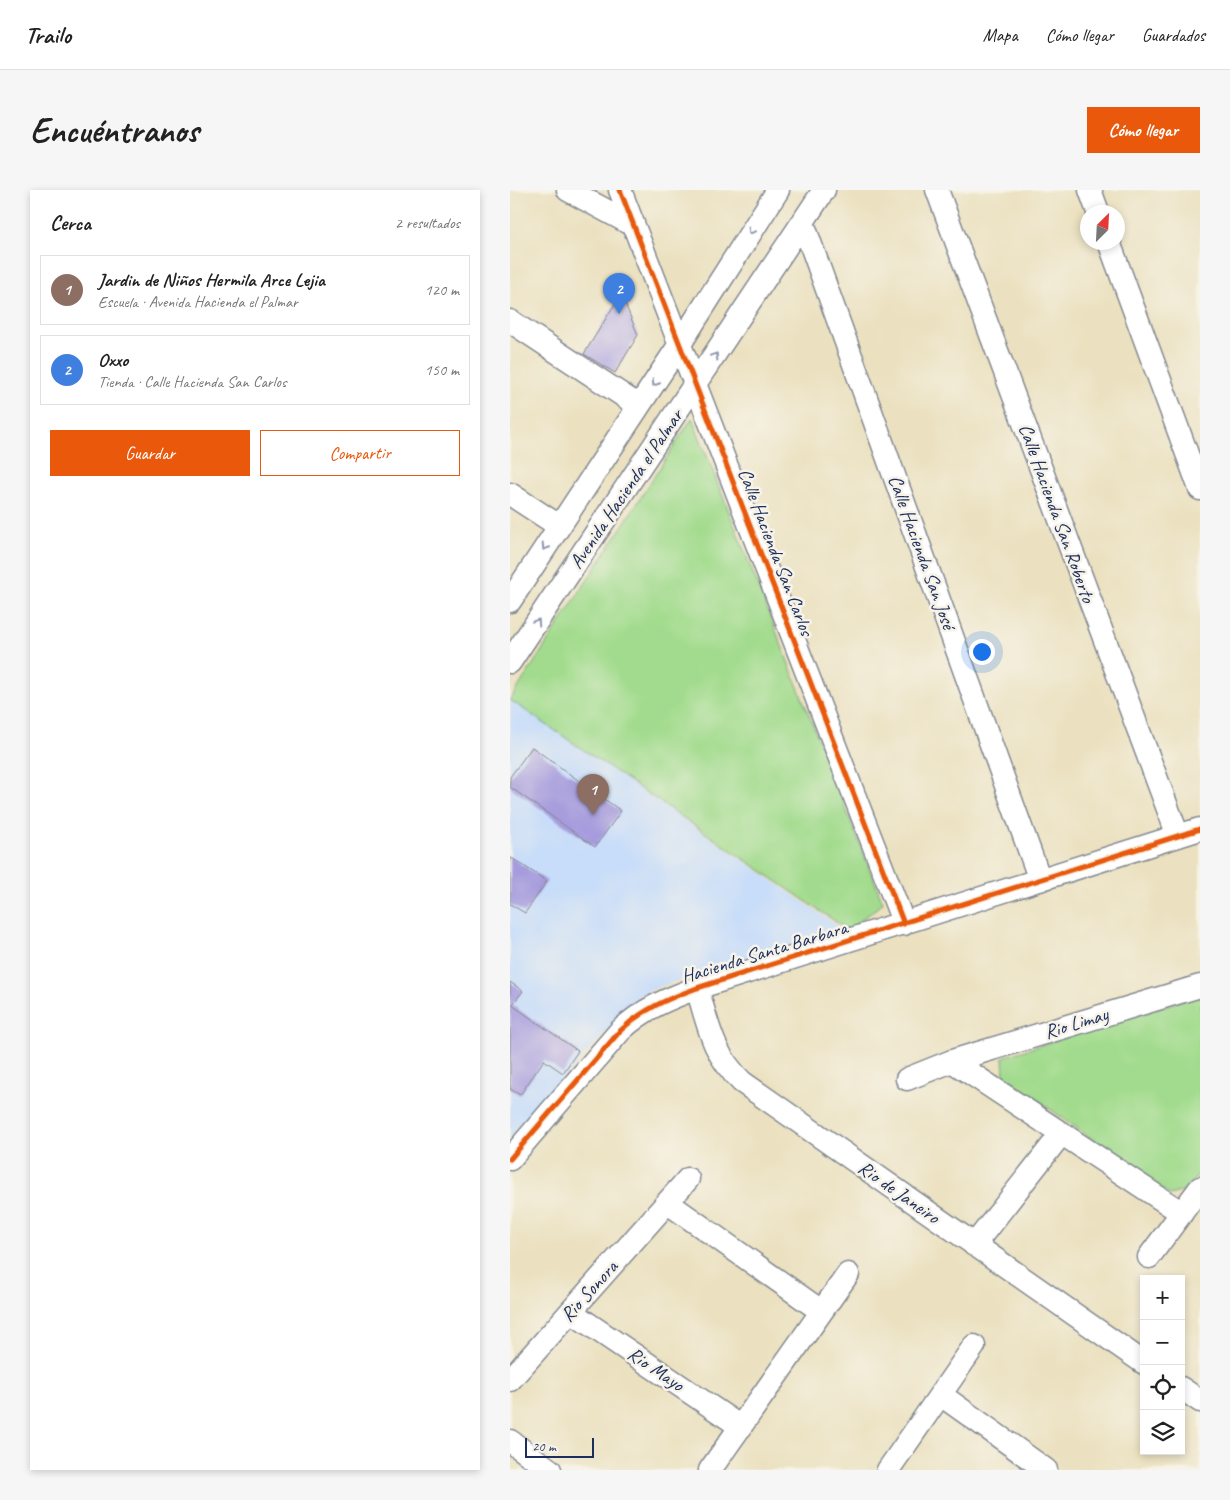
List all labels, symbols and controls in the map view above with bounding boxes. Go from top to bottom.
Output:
text: Trailo [25,20,71,50]
text: Mapa [983,24,1018,46]
text: Cómo llegar [1046,24,1114,46]
text: Guardados [1142,24,1205,46]
button: Cómo llegar [1087,107,1200,153]
text: Encuéntranos [30,108,199,153]
north arrow [1080,205,1125,250]
text: Cerca [50,210,91,236]
text: 2 resultados [395,213,460,233]
one-way arrow [748,226,758,235]
text: Jardin de Niños Hermila Arce Lejia [98,268,325,292]
pin: 2 [603,273,635,314]
text: 1 [63,280,71,300]
text: 120 m [425,280,459,300]
text: Escuela · Avenida Hacienda el Palmar [98,292,298,312]
text: Oxxo [98,348,128,372]
one-way arrow [709,352,719,361]
text: 2 [63,360,71,380]
text: 150 m [425,360,459,380]
text: Tienda · Calle Hacienda San Carlos [98,372,286,392]
one-way arrow [651,378,661,387]
street label: Avenida Hacienda el Palmar [564,403,689,573]
street label: Calle Hacienda San Roberto [1013,420,1101,607]
button: Guardar [50,430,250,476]
button: Compartir [260,430,460,476]
street label: Calle Hacienda San Carlos [733,465,820,641]
street label: Calle Hacienda San José [883,472,963,636]
one-way arrow [542,542,551,551]
one-way arrow [531,618,540,627]
your location [969,639,995,665]
pin: 1 [577,774,609,815]
street label: Hacienda Santa Barbara [678,914,852,989]
street label: Rio Limay [1041,1001,1112,1045]
street label: Rio de Janeiro [853,1155,945,1230]
street label: Rio Sonora [555,1254,625,1327]
map controls [1140,1275,1185,1455]
button: + [1140,1275,1185,1320]
button: − [1140,1320,1185,1365]
street label: Rio Mayo [623,1341,690,1397]
button: locate [1140,1365,1185,1410]
button: layers [1140,1410,1185,1455]
scale bar [525,1435,594,1458]
text: 20 m [532,1438,556,1455]

